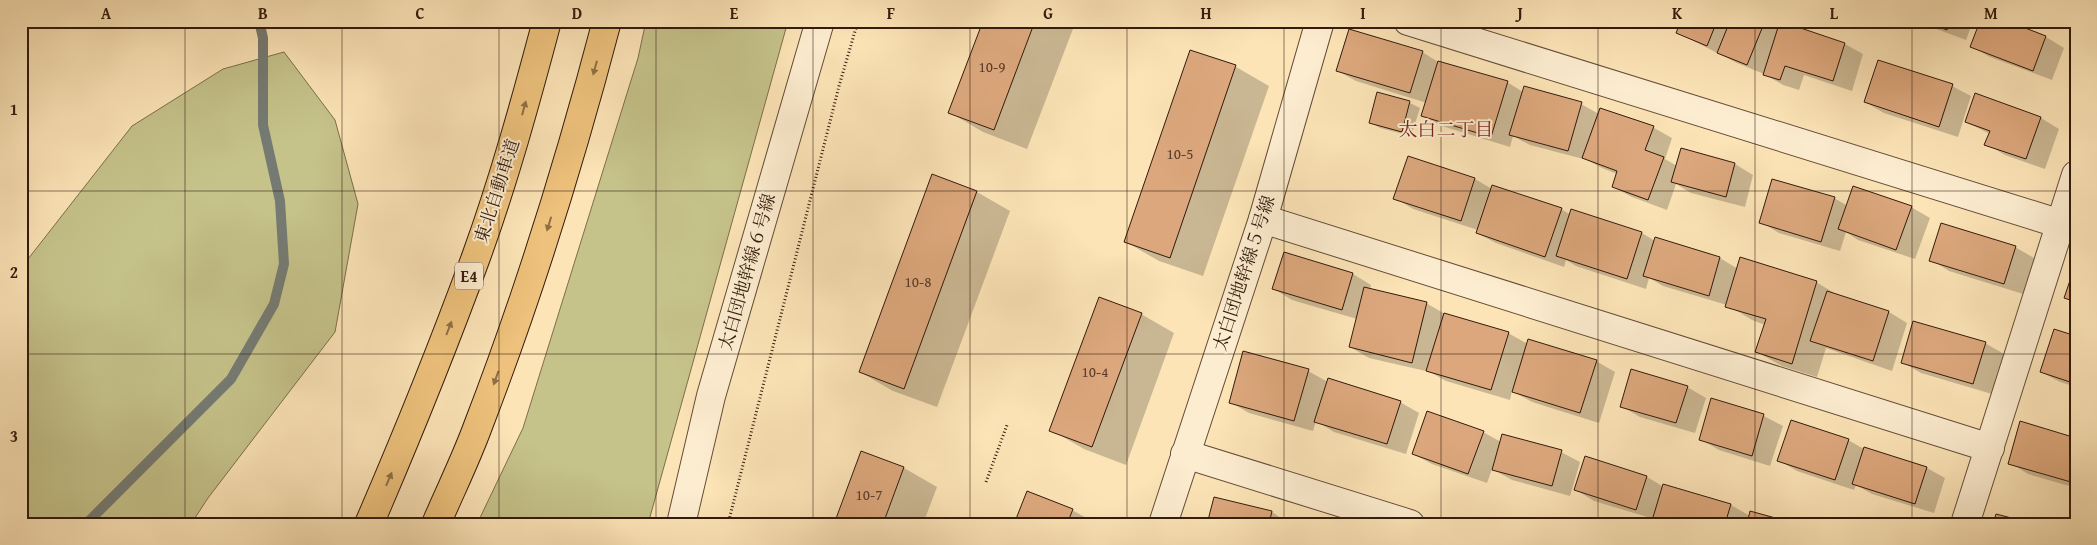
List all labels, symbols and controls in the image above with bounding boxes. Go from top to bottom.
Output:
text: A [101,1,112,25]
text: B [258,1,268,25]
text: C [415,1,425,25]
text: D [572,1,582,25]
text: E [730,1,739,25]
text: F [887,1,895,25]
text: G [1043,1,1053,25]
text: H [1200,1,1212,25]
text: I [1360,1,1366,25]
text: J [1514,1,1523,25]
text: K [1672,1,1683,25]
text: L [1830,1,1839,25]
text: M [1984,1,1998,25]
house number: 10-9 [979,56,1005,77]
one-way arrow [590,61,598,76]
text: 1 [10,97,18,121]
one-way arrow [520,100,528,115]
district label: 太白二丁目 [1398,115,1494,143]
street label: 東北自動車道 [467,135,526,246]
house number: 10-5 [1167,143,1193,164]
street label: 太白団地幹線６号線 [711,190,782,353]
street label: 太白団地幹線５号線 [1206,192,1281,354]
one-way arrow [544,217,552,232]
text: 2 [10,260,18,284]
road number: E4 [455,262,483,290]
house number: 10-8 [905,271,931,292]
one-way arrow [445,320,453,335]
house number: 10-4 [1082,361,1108,382]
one-way arrow [492,371,500,386]
text: 3 [10,424,18,448]
one-way arrow [385,472,393,486]
house number: 10-7 [856,484,882,505]

